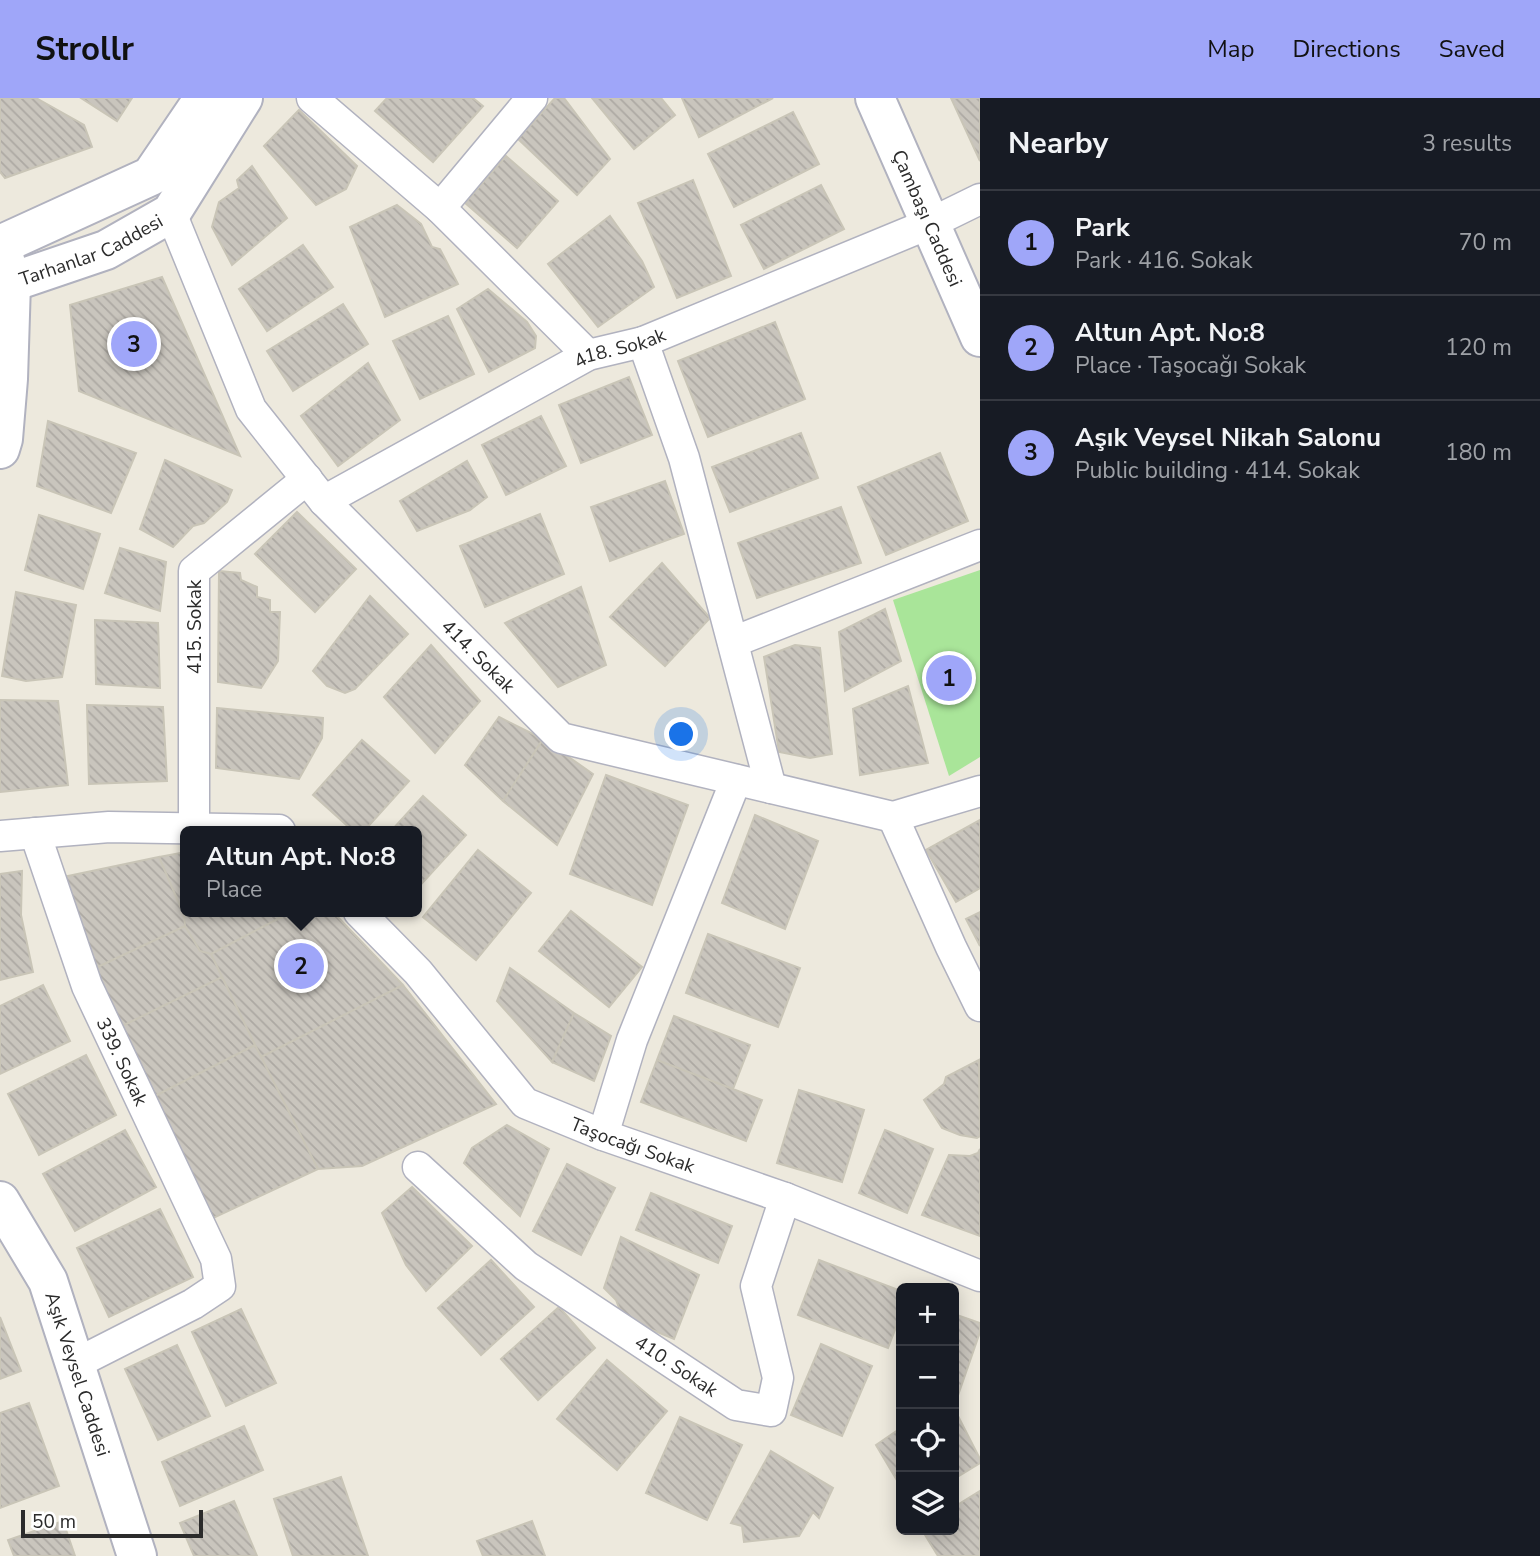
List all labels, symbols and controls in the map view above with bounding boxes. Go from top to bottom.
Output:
text: Strollr [35,27,134,72]
text: Map [1207,33,1254,65]
text: Directions [1292,33,1401,65]
text: Saved [1439,33,1505,65]
text: Nearby [1008,123,1108,164]
text: 3 results [1422,128,1512,159]
street label: Çambaşı Caddesi [885,146,968,291]
street label: Tarhanlar Caddesi [16,208,168,293]
text: Park [1075,210,1130,245]
text: 1 [1024,227,1038,258]
text: 70 m [1459,227,1512,258]
text: Park · 416. Sokak [1075,245,1253,276]
text: Altun Apt. No:8 [1075,315,1265,350]
pin: 3 [111,318,157,370]
street label: 418. Sokak [569,322,670,375]
text: 2 [1024,332,1038,363]
text: 120 m [1445,332,1512,363]
text: Place · Taşocağı Sokak [1075,350,1306,381]
text: Aşık Veysel Nikah Salonu [1075,420,1381,455]
text: 3 [1024,437,1038,468]
text: 180 m [1445,437,1512,468]
text: Public building · 414. Sokak [1075,455,1360,486]
street label: 415. Sokak [182,579,208,674]
street label: 414. Sokak [435,614,521,699]
pin: 1 [926,652,972,704]
your location [664,717,698,751]
popup [180,826,422,917]
text: Altun Apt. No:8 [206,839,396,874]
text: Place [206,874,262,905]
pin: 2 [278,940,324,992]
street label: 339. Sokak [90,1013,154,1111]
street label: Taşocağı Sokak [566,1111,699,1180]
map controls [896,1283,959,1535]
button: + [896,1283,959,1346]
street label: Aşık Veysel Caddesi [38,1289,116,1460]
street label: 410. Sokak [629,1329,723,1404]
button: − [896,1346,959,1409]
button: locate [896,1409,959,1472]
button: layers [896,1472,959,1535]
scale bar [21,1507,203,1539]
text: 50 m [32,1509,76,1535]

